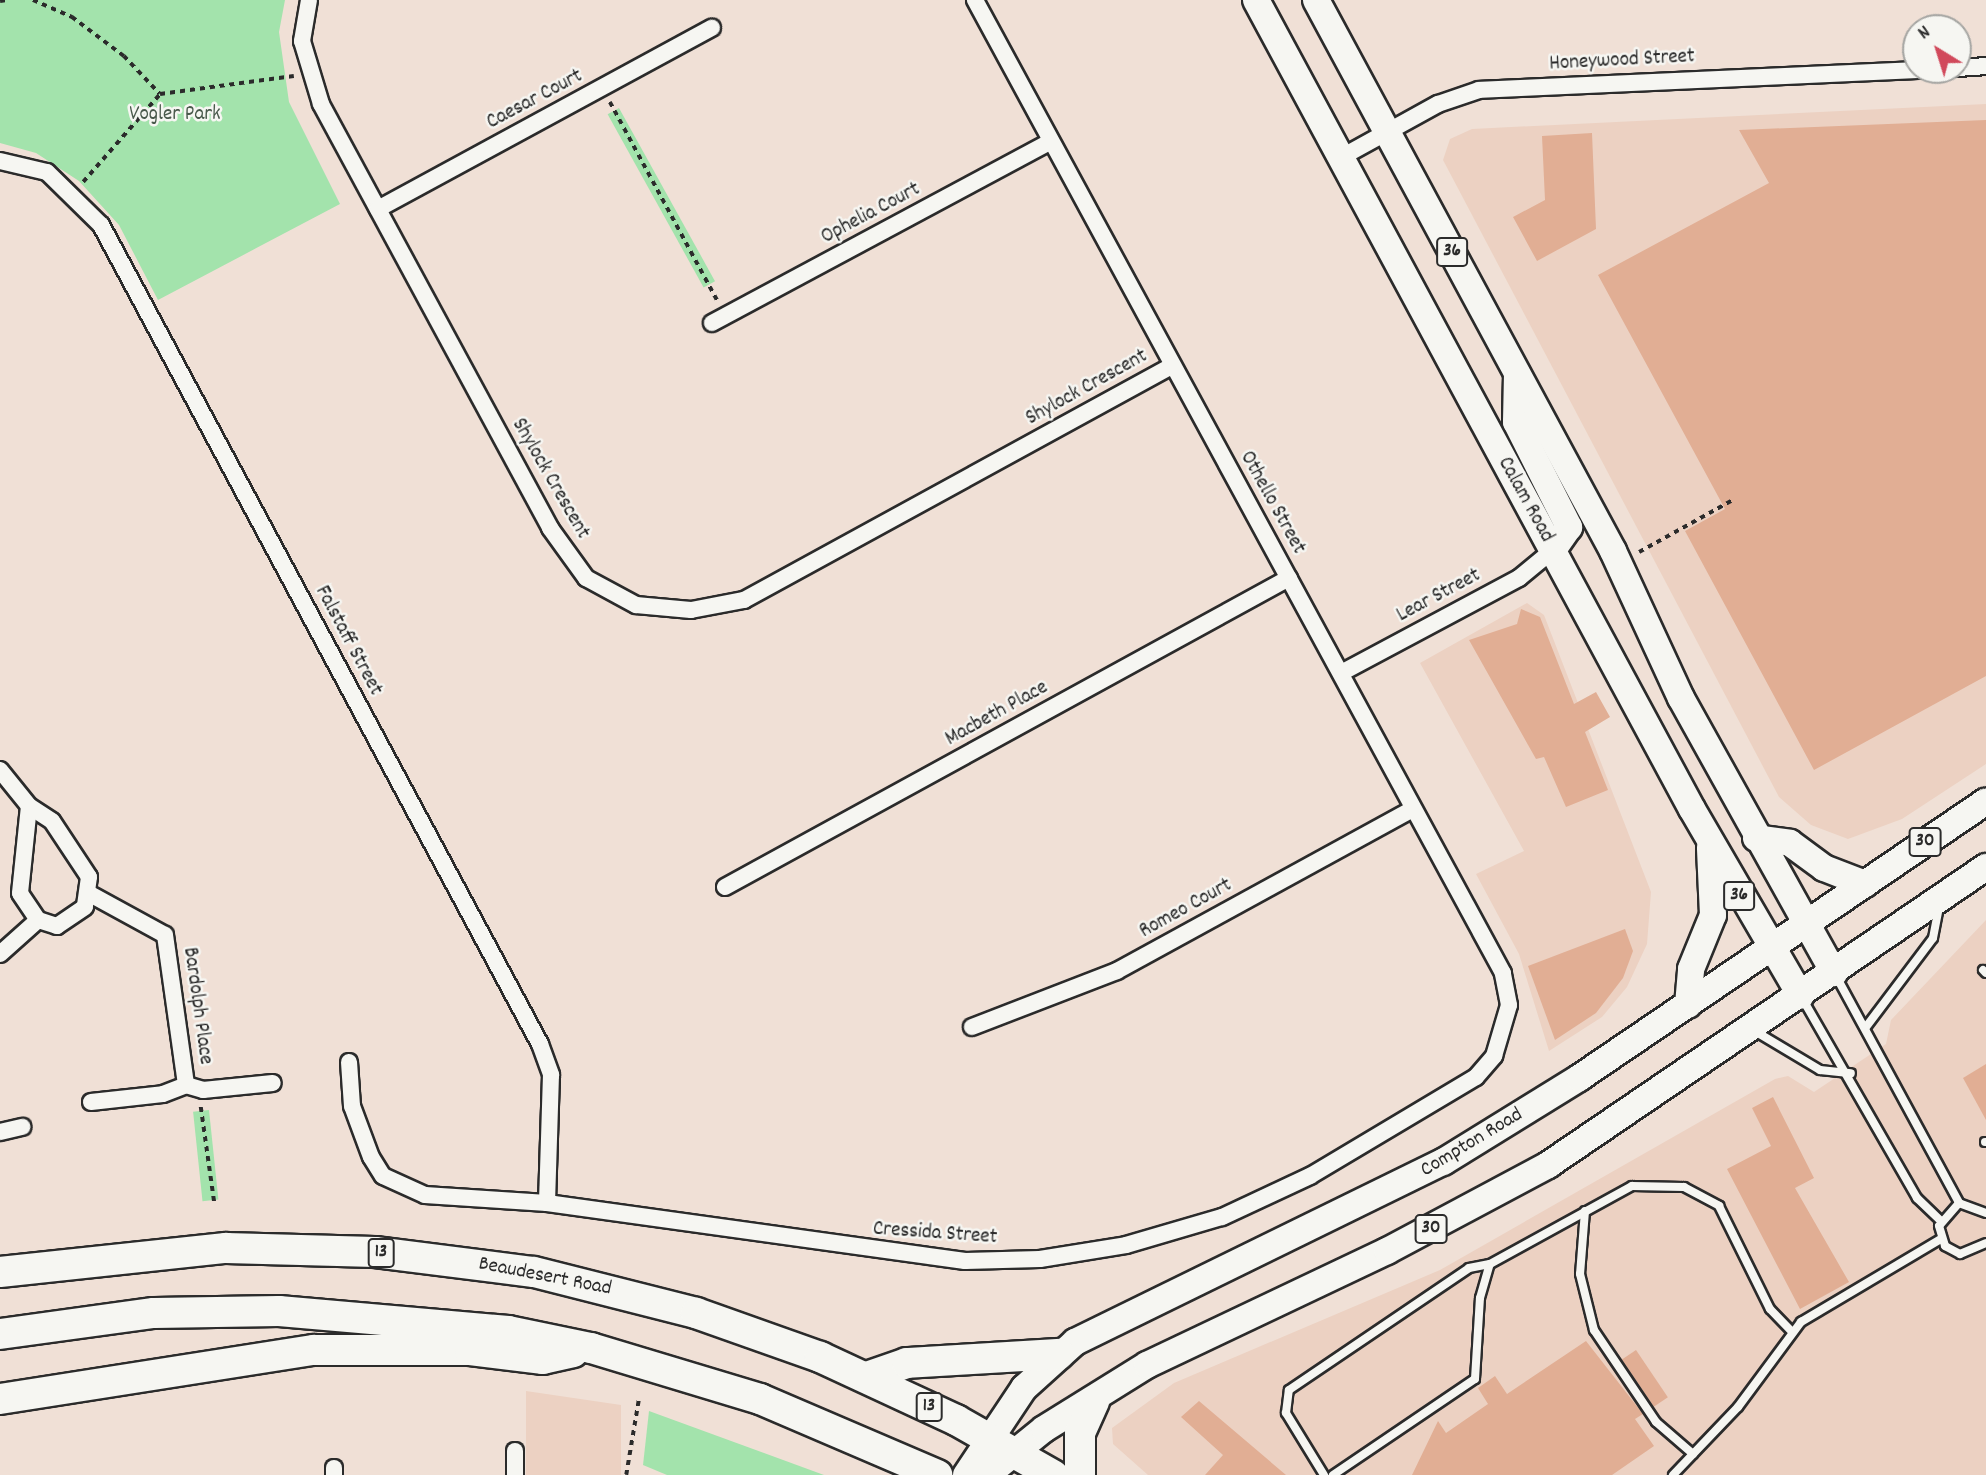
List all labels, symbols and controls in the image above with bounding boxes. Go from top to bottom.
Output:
north arrow [1902,14,1972,84]
text: N [1913,20,1937,47]
street label: Honeywood Street [1549,45,1695,77]
street label: Caesar Court [483,64,587,136]
park label: Vogler Park [129,102,221,128]
street label: Ophelia Court [817,177,925,251]
road number: 36 [1434,236,1470,268]
street label: Shylock Crescent [1022,344,1152,432]
street label: Shylock Crescent [505,414,595,544]
street label: Othello Street [1233,447,1311,559]
street label: Calam Road [1491,453,1559,547]
street label: Lear Street [1393,563,1485,629]
street label: Falstaff Street [309,582,387,700]
street label: Macbeth Place [941,676,1053,752]
road number: 30 [1908,827,1942,858]
street label: Romeo Court [1135,873,1237,945]
road number: 36 [1722,880,1756,912]
street label: Bardolph Place [176,946,218,1066]
street label: Compton Road [1416,1103,1528,1183]
road number: 30 [1414,1214,1448,1245]
street label: Cressida Street [872,1217,998,1251]
road number: 13 [367,1238,395,1268]
street label: Beaudesert Road [476,1252,614,1302]
road number: 13 [915,1392,943,1422]

